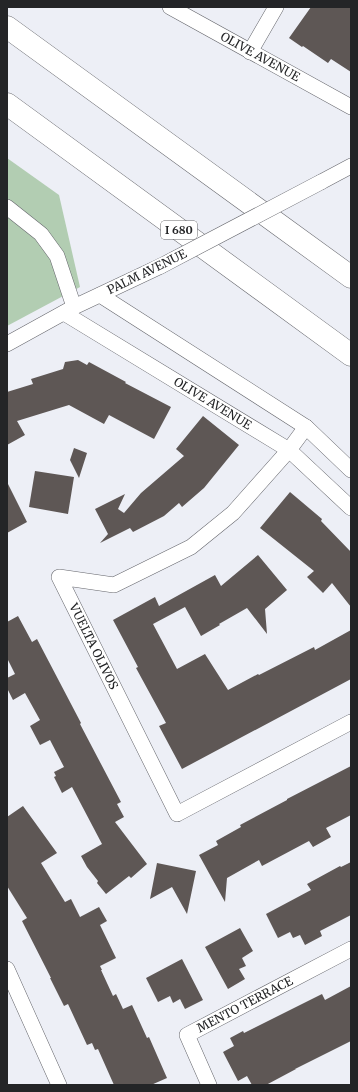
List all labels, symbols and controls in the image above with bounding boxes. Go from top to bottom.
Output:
street label: OLIVE AVENUE [218,28,303,84]
road number: I 680 [161,221,197,239]
street label: PALM AVENUE [105,246,189,297]
street label: OLIVE AVENUE [171,374,255,433]
street label: VUELTA OLIVOS [66,600,122,692]
street label: MENTO TERRACE [194,973,295,1035]

